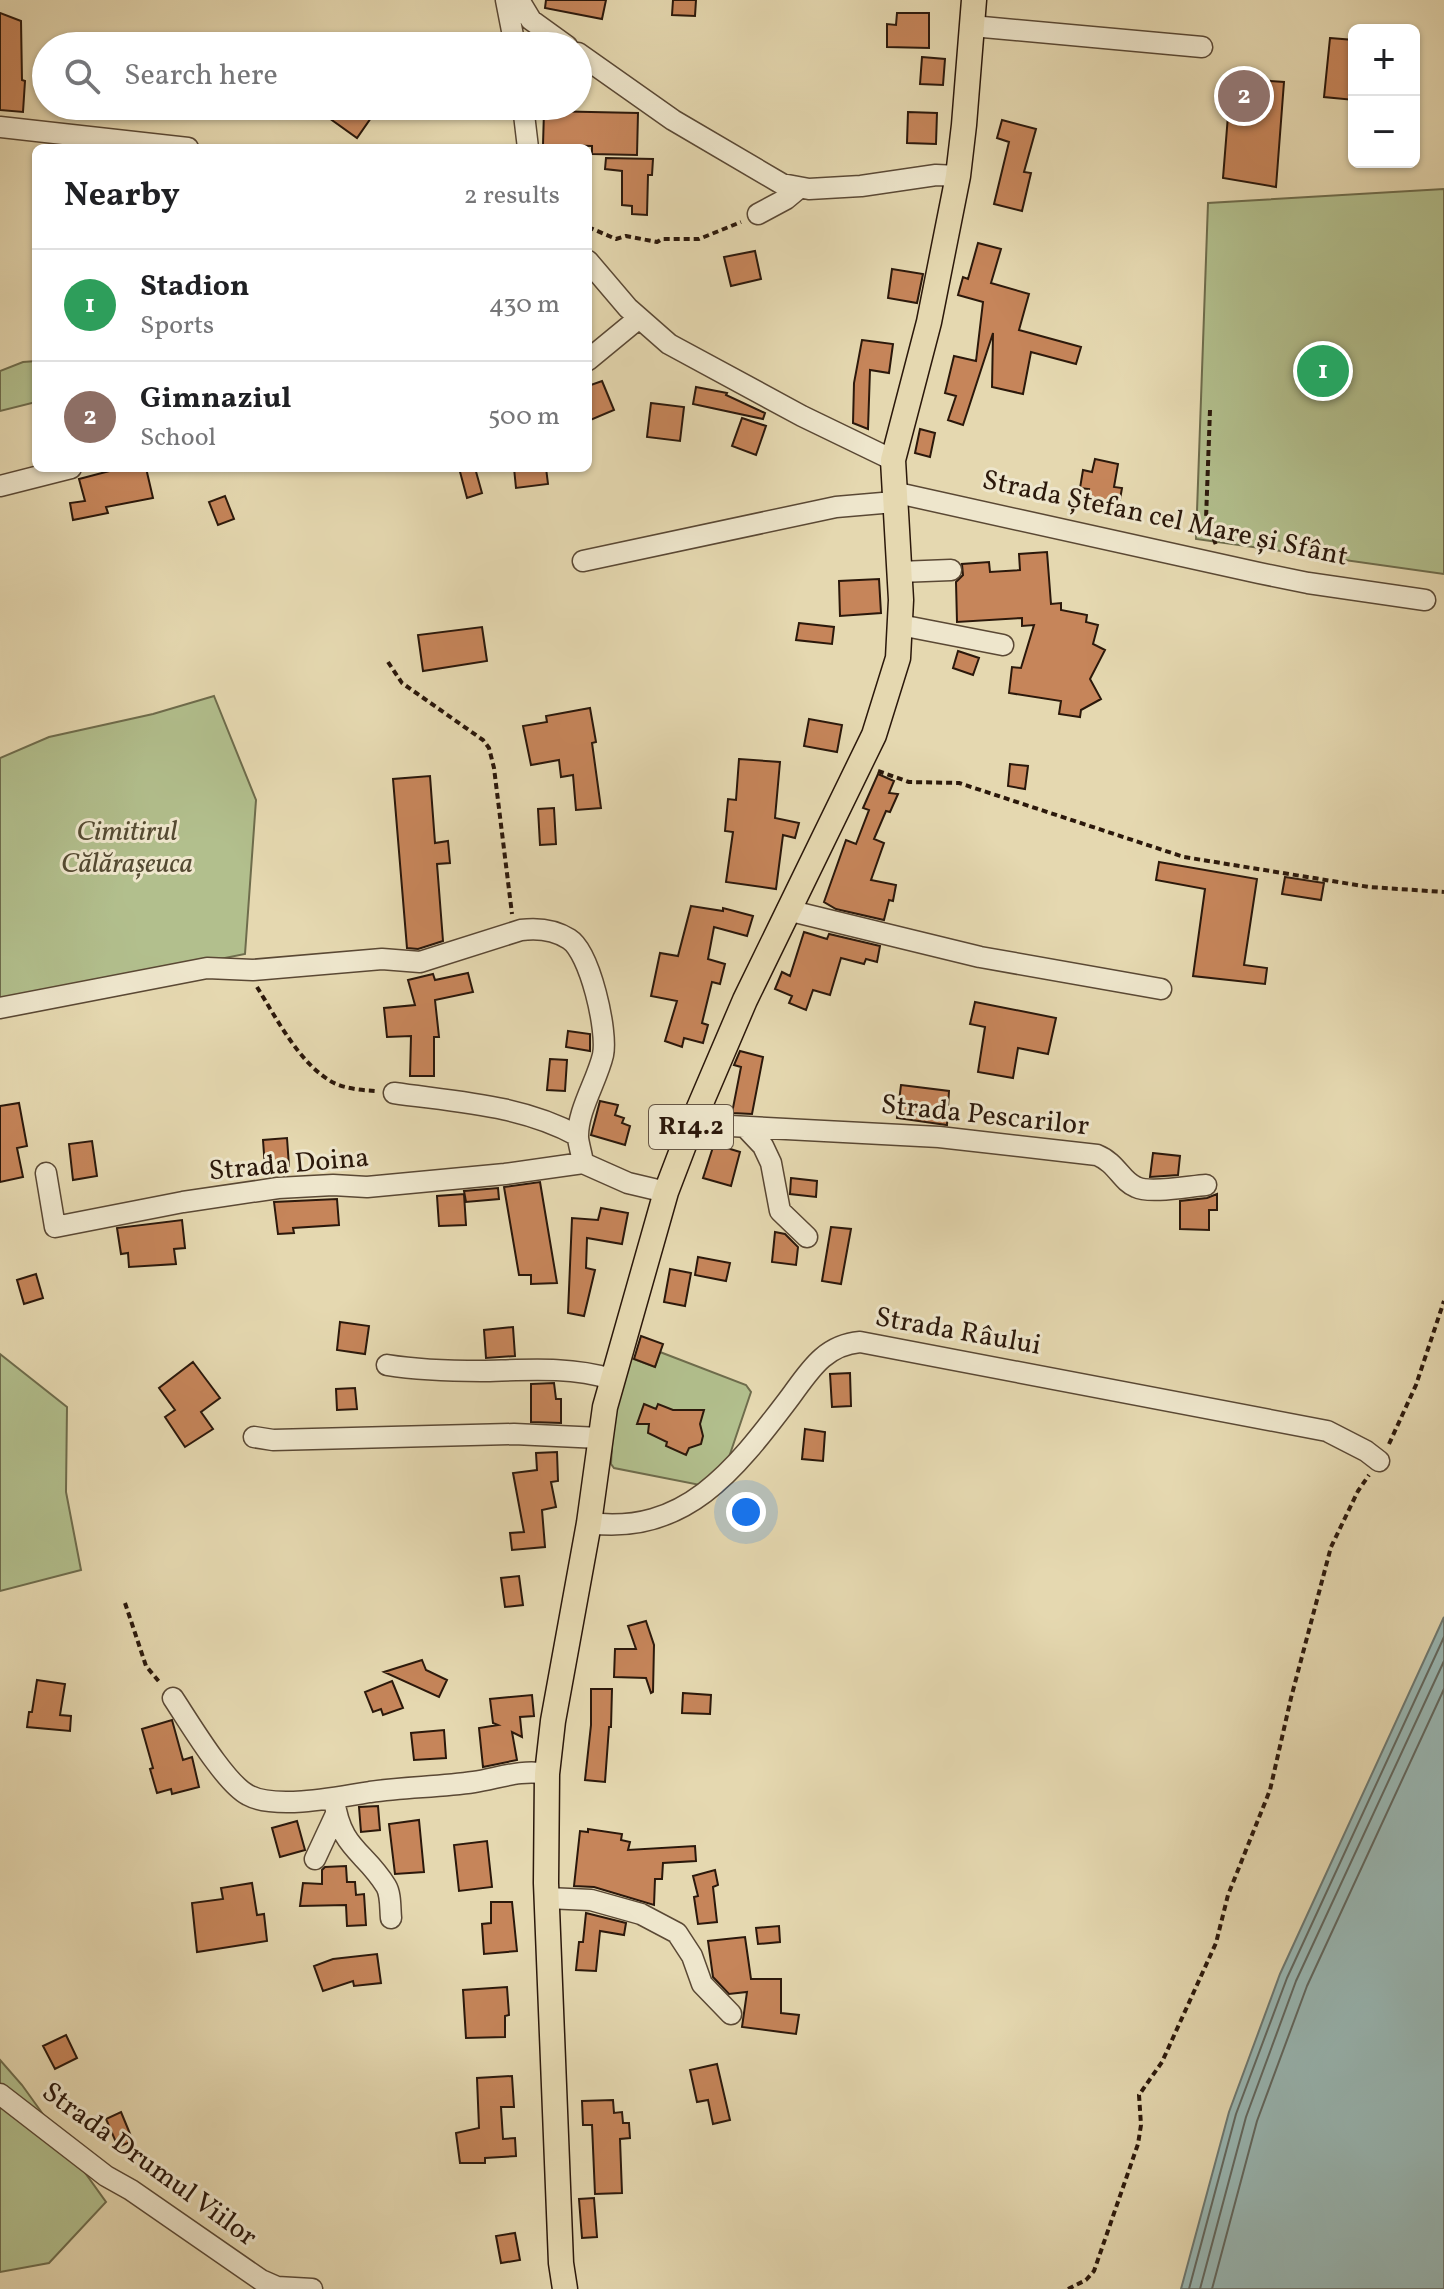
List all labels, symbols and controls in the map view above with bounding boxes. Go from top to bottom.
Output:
map controls [1348,24,1420,168]
button: + [1348,24,1420,96]
search box [32,32,592,120]
icon: search [60,54,104,98]
text: Search here [124,55,278,97]
pin: 2 [1218,66,1270,126]
button: − [1348,96,1420,168]
text: Nearby [64,173,180,220]
text: 2 results [464,178,560,214]
text: Stadion [140,266,250,308]
text: 1 [85,287,95,323]
text: 430 m [489,287,560,323]
text: Sports [140,308,214,344]
pin: 1 [1297,341,1349,401]
text: Gimnaziul [140,378,292,420]
text: 2 [83,399,97,435]
text: 500 m [488,399,560,435]
text: School [140,420,216,456]
street label: Strada Ștefan cel Mare și Sfânt [979,461,1351,577]
park label: Cimitirul Călărașeuca [61,813,193,884]
street label: Strada Pescarilor [879,1086,1091,1146]
road number: R14.2 [649,1105,733,1149]
street label: Strada Doina [207,1139,371,1191]
street label: Strada Râului [872,1298,1044,1366]
your location [726,1492,766,1532]
street label: Strada Drumul Viilor [33,2074,265,2257]

